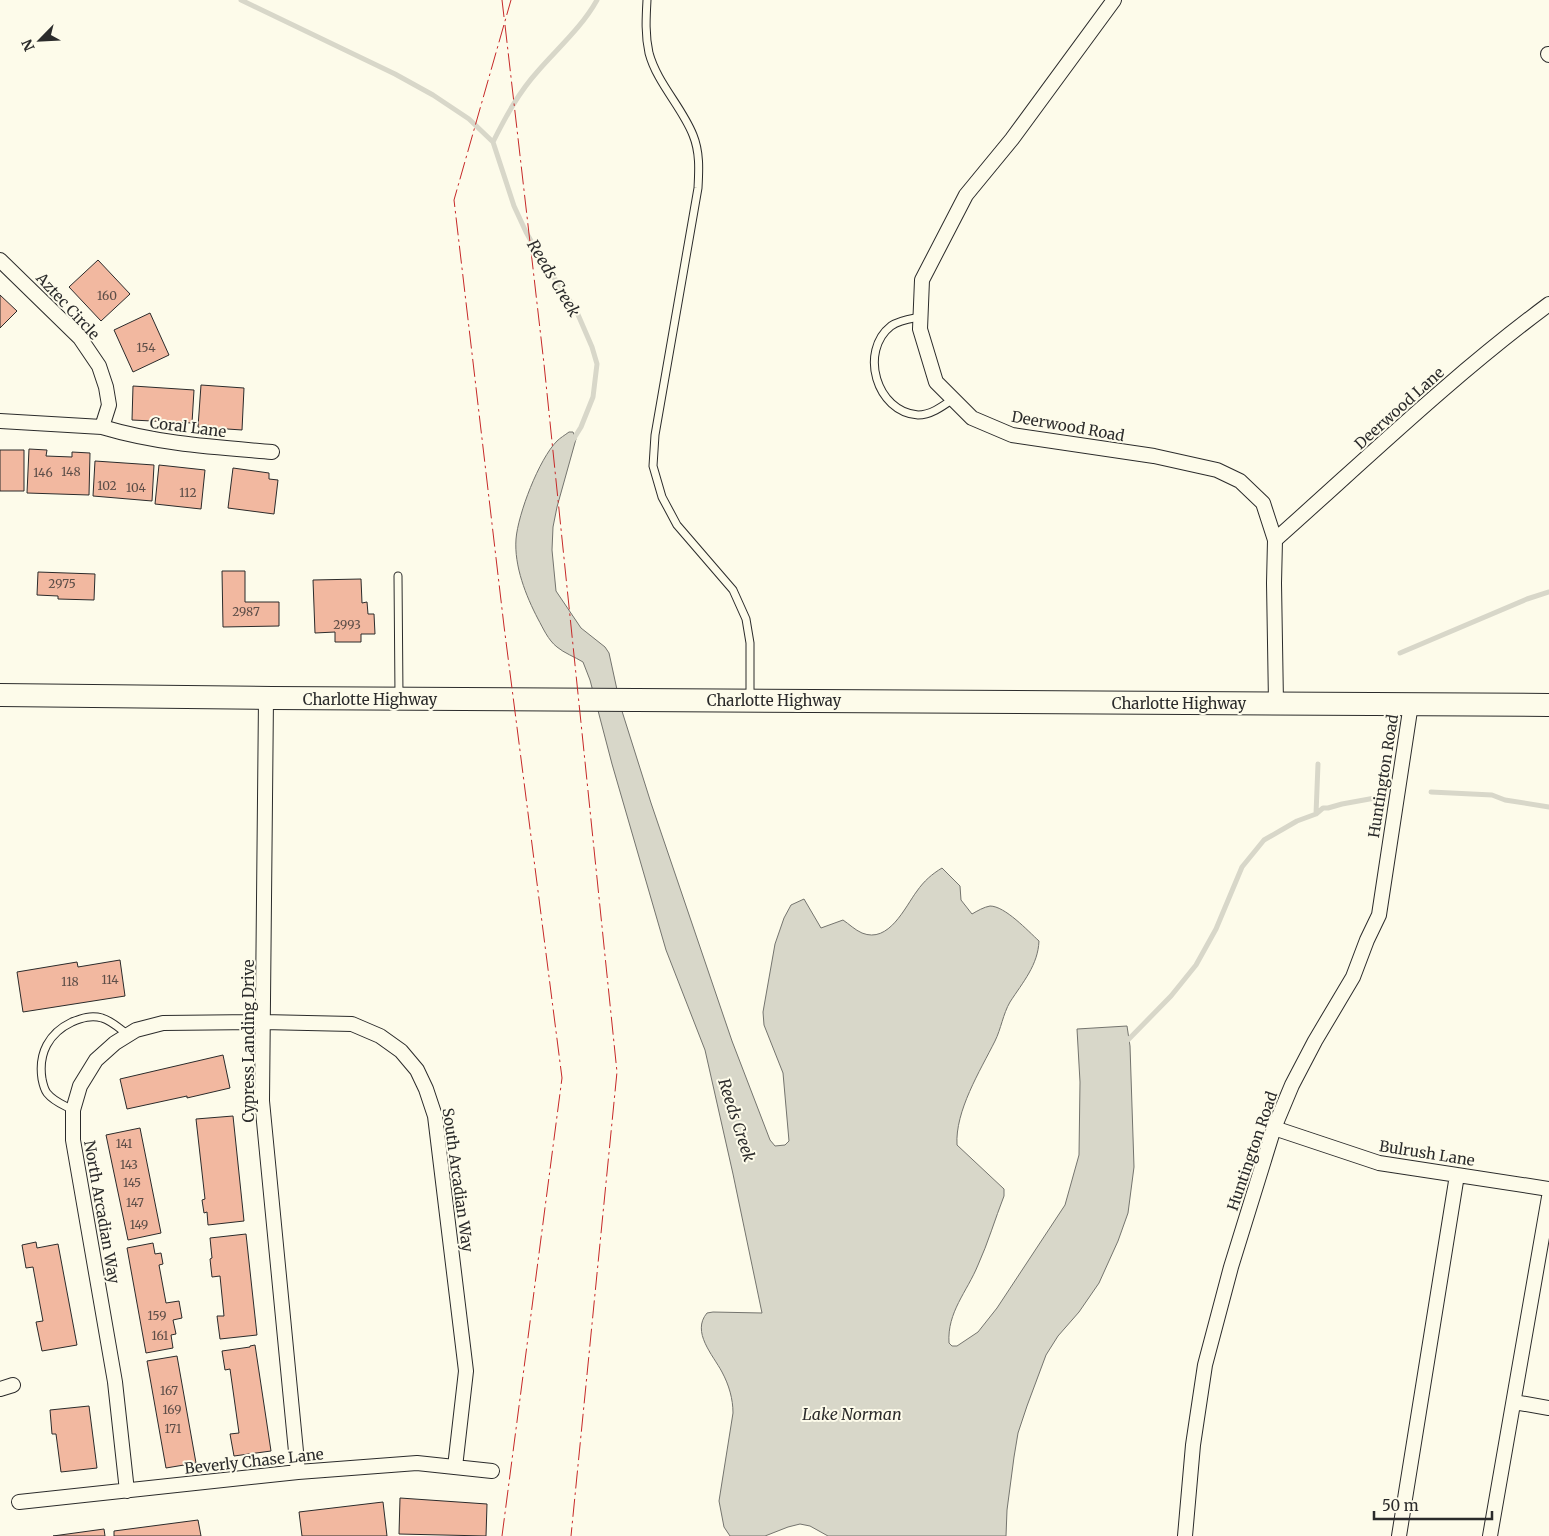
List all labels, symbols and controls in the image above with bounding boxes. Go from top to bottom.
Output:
north arrow [15,15,65,65]
text: N [18,37,39,54]
water label: Reeds Creek [523,236,585,320]
street label: Aztec Circle [32,268,104,344]
house number: 160 [97,288,117,303]
house number: 154 [136,340,156,355]
street label: Deerwood Lane [1350,363,1448,453]
street label: Deerwood Road [1010,407,1126,445]
street label: Coral Lane [149,413,227,441]
house number: 148 [61,464,81,479]
house number: 146 [33,465,53,480]
house number: 102 [97,478,117,493]
house number: 104 [126,480,147,495]
house number: 112 [179,485,197,500]
house number: 2975 [48,576,76,591]
house number: 2987 [232,604,260,619]
house number: 2993 [333,617,361,632]
street label: Charlotte Highway [303,690,438,709]
street label: Charlotte Highway [707,691,842,710]
street label: Charlotte Highway [1112,694,1247,713]
street label: Huntington Road [1364,713,1402,839]
street label: Cypress Landing Drive [239,959,258,1123]
house number: 114 [101,972,119,987]
house number: 118 [61,974,79,989]
water label: Reeds Creek [714,1076,760,1164]
street label: Huntington Road [1223,1089,1281,1213]
street label: South Arcadian Way [438,1107,478,1253]
house number: 141 [116,1136,133,1151]
street label: Bulrush Lane [1378,1136,1476,1170]
street label: North Arcadian Way [80,1139,124,1285]
house number: 143 [120,1157,138,1172]
house number: 145 [123,1175,141,1190]
house number: 147 [126,1195,144,1210]
house number: 149 [130,1217,148,1232]
house number: 159 [148,1308,166,1323]
house number: 161 [152,1328,169,1343]
house number: 167 [160,1383,178,1398]
house number: 169 [162,1402,182,1417]
water label: Lake Norman [802,1404,902,1424]
house number: 171 [165,1421,182,1436]
street label: Beverly Chase Lane [183,1444,325,1478]
scale bar [1374,1488,1492,1520]
text: 50 m [1382,1496,1419,1515]

